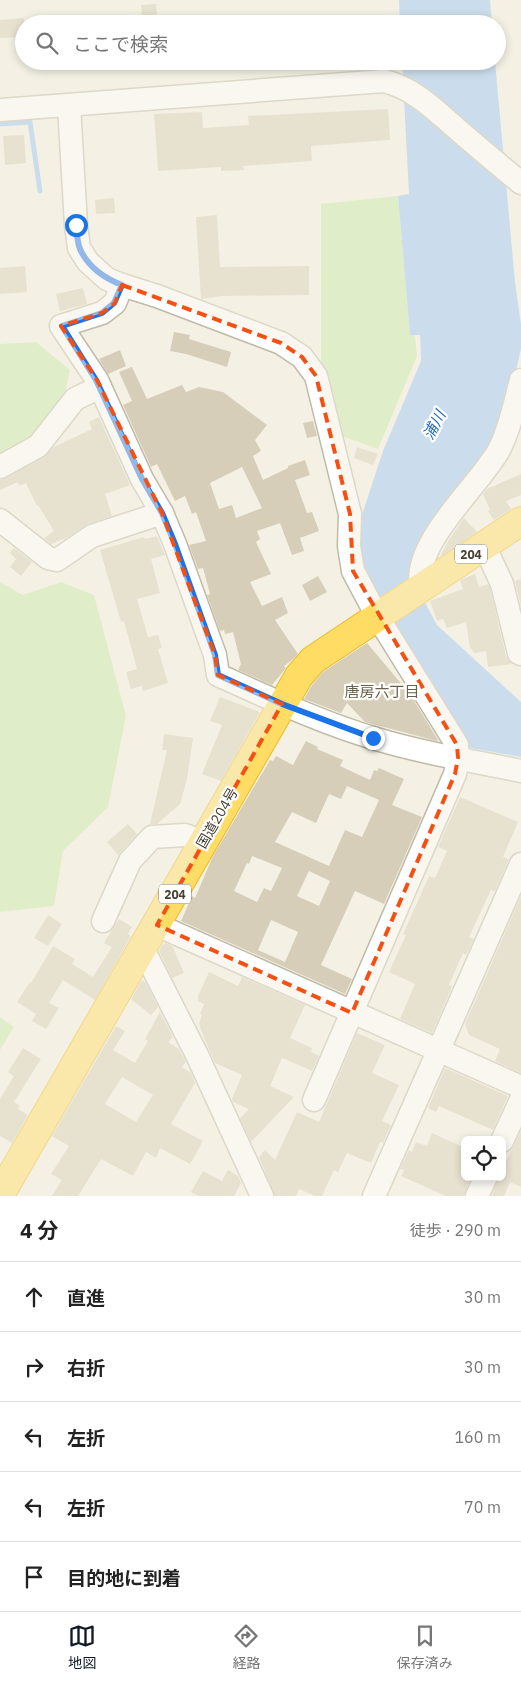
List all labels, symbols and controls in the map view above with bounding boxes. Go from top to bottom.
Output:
search box [15,15,506,70]
icon: search [33,29,61,57]
text: ここで検索 [73,32,168,56]
route start [65,214,88,237]
water label: 浦川 [419,406,450,443]
road number: 204 [455,544,487,564]
district label: 唐房六丁目 [344,682,420,701]
route end [362,727,385,750]
street label: 国道204号 [192,784,242,852]
road number: 204 [159,884,191,904]
map controls [461,1136,506,1181]
button: locate [461,1136,506,1181]
text: 4 分 [20,1216,59,1244]
text: 徒歩 · 290 m [410,1220,501,1240]
icon: ahead [20,1283,48,1311]
text: 直進 [67,1286,105,1310]
text: 30 m [464,1287,501,1307]
icon: right [20,1353,48,1381]
text: 右折 [67,1356,105,1380]
text: 30 m [464,1357,501,1377]
icon: left [20,1423,48,1451]
text: 左折 [67,1426,105,1450]
text: 160 m [454,1427,501,1447]
icon: left [20,1493,48,1521]
text: 左折 [67,1496,105,1520]
text: 70 m [464,1497,501,1517]
icon: arrive [20,1563,48,1591]
text: 目的地に到着 [67,1566,181,1590]
tab: 地図 [68,1622,96,1672]
tab: 経路 [232,1622,260,1672]
tab: 保存済み [397,1622,453,1672]

